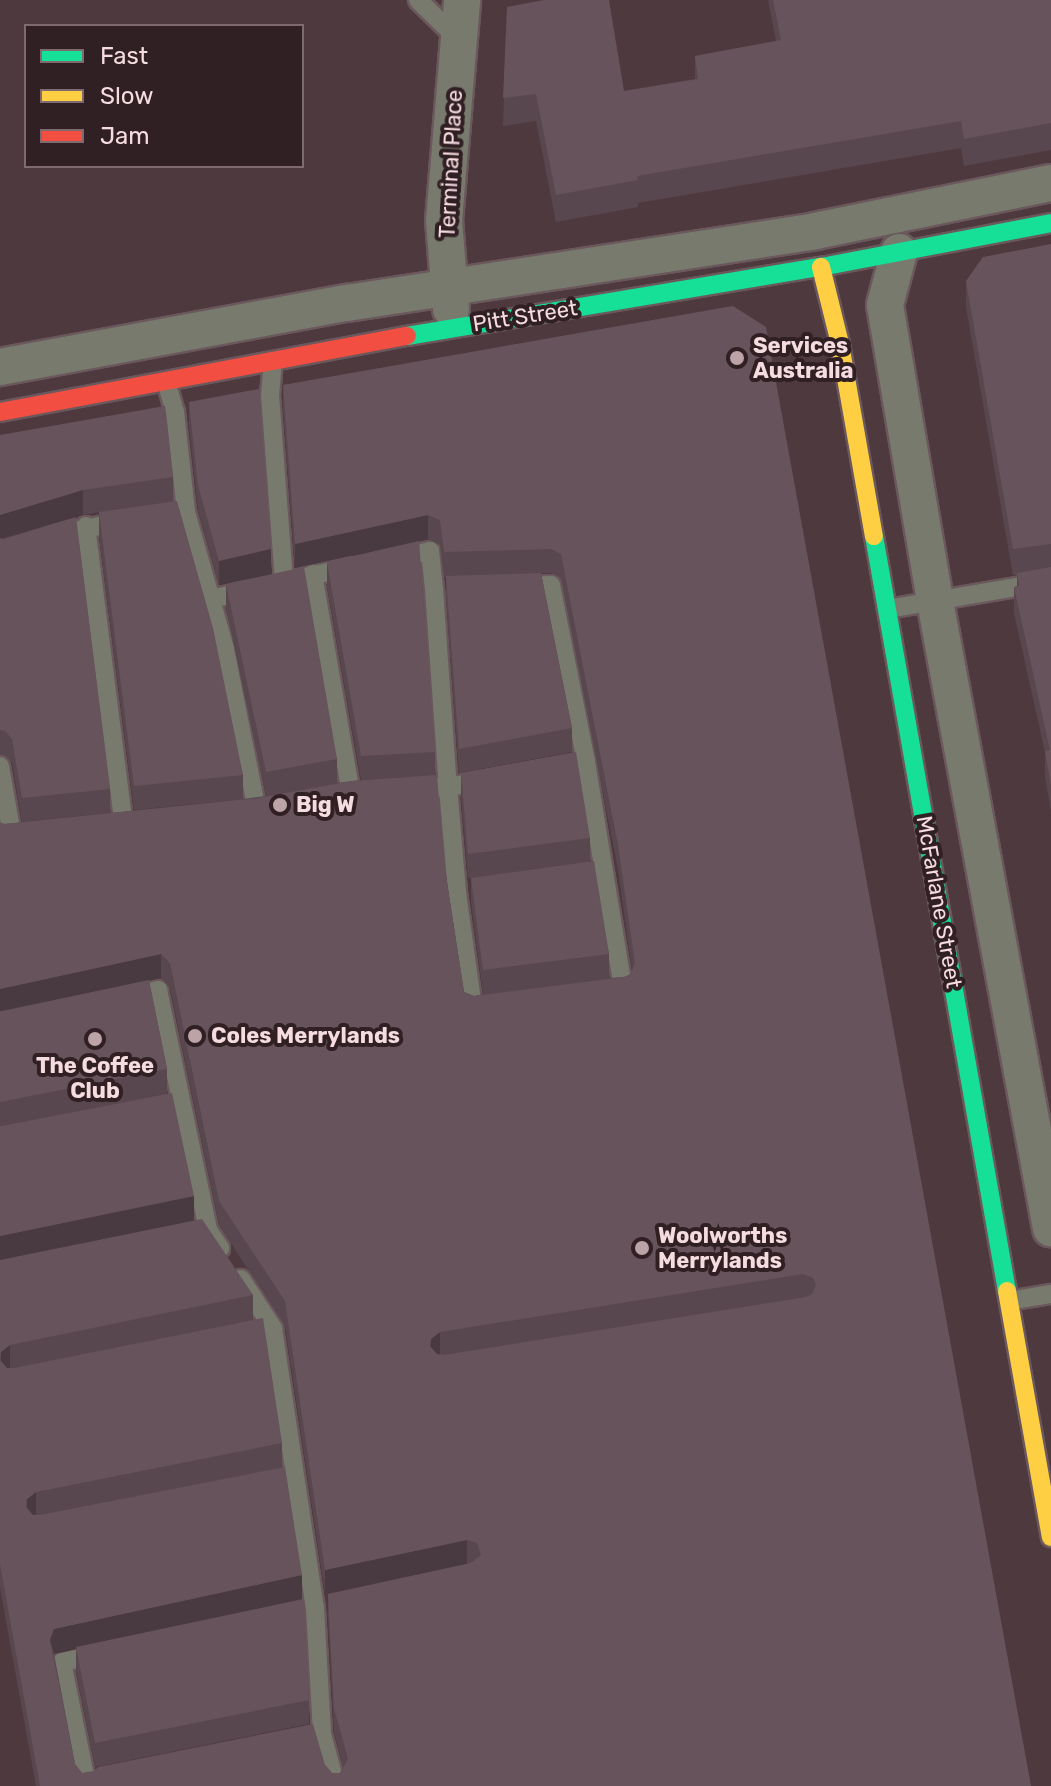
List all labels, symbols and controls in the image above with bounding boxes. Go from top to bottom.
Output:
legend [24,24,304,168]
text: Fast [100,42,148,70]
text: Slow [100,82,153,110]
street label: Terminal Place [434,89,468,239]
text: Jam [100,122,150,150]
street label: Pitt Street [471,295,579,337]
place label: Services Australia [753,332,853,384]
marker: Services Australia [728,349,746,367]
place label: Big W [296,792,355,818]
marker: Big W [271,796,289,814]
street label: McFarlane Street [911,814,967,990]
place label: Coles Merrylands [211,1023,400,1049]
marker: Coles Merrylands [186,1027,204,1045]
marker: The Coffee Club [86,1030,104,1048]
place label: The Coffee Club [36,1052,154,1104]
place label: Woolworths Merrylands [658,1222,787,1274]
marker: Woolworths Merrylands [633,1239,651,1257]

